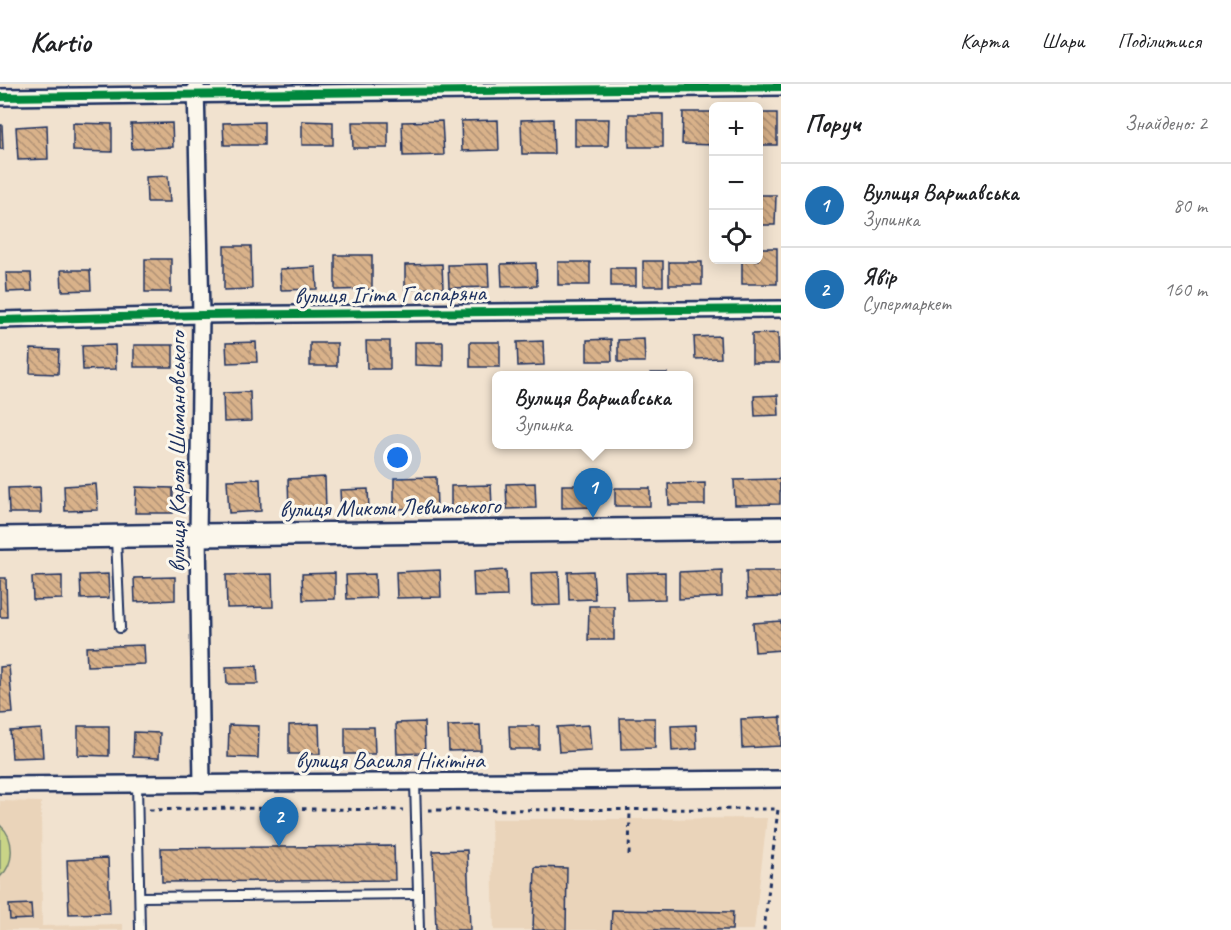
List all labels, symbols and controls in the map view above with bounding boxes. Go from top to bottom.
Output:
text: Kartio [30,24,91,59]
text: Карта [960,28,1008,54]
text: Шари [1041,28,1085,54]
text: Поділитися [1118,28,1201,54]
map controls [709,102,763,264]
button: + [709,102,763,156]
text: Поруч [805,107,861,140]
text: Знайдено: 2 [1125,111,1207,136]
button: − [709,156,763,210]
text: Вулиця Варшавська [862,179,1018,207]
text: 1 [820,193,829,218]
text: 80 m [1173,193,1207,218]
text: Зупинка [862,207,920,232]
button: locate [709,210,763,264]
text: Явір [862,263,896,291]
street label: вулиця Ігіта Гаспаряна [294,277,487,311]
text: 2 [820,277,829,302]
text: 160 m [1164,277,1207,302]
text: Супермаркет [862,291,951,316]
street label: вулиця Кароля Шимановського [162,329,192,572]
popup [492,371,693,449]
text: Вулиця Варшавська [514,384,671,412]
text: Зупинка [514,412,572,437]
your location [383,443,412,472]
pin: 1 [574,468,612,518]
street label: вулиця Миколи Левитського [279,490,502,524]
street label: вулиця Василя Нікітіна [296,745,486,775]
pin: 2 [260,798,298,847]

